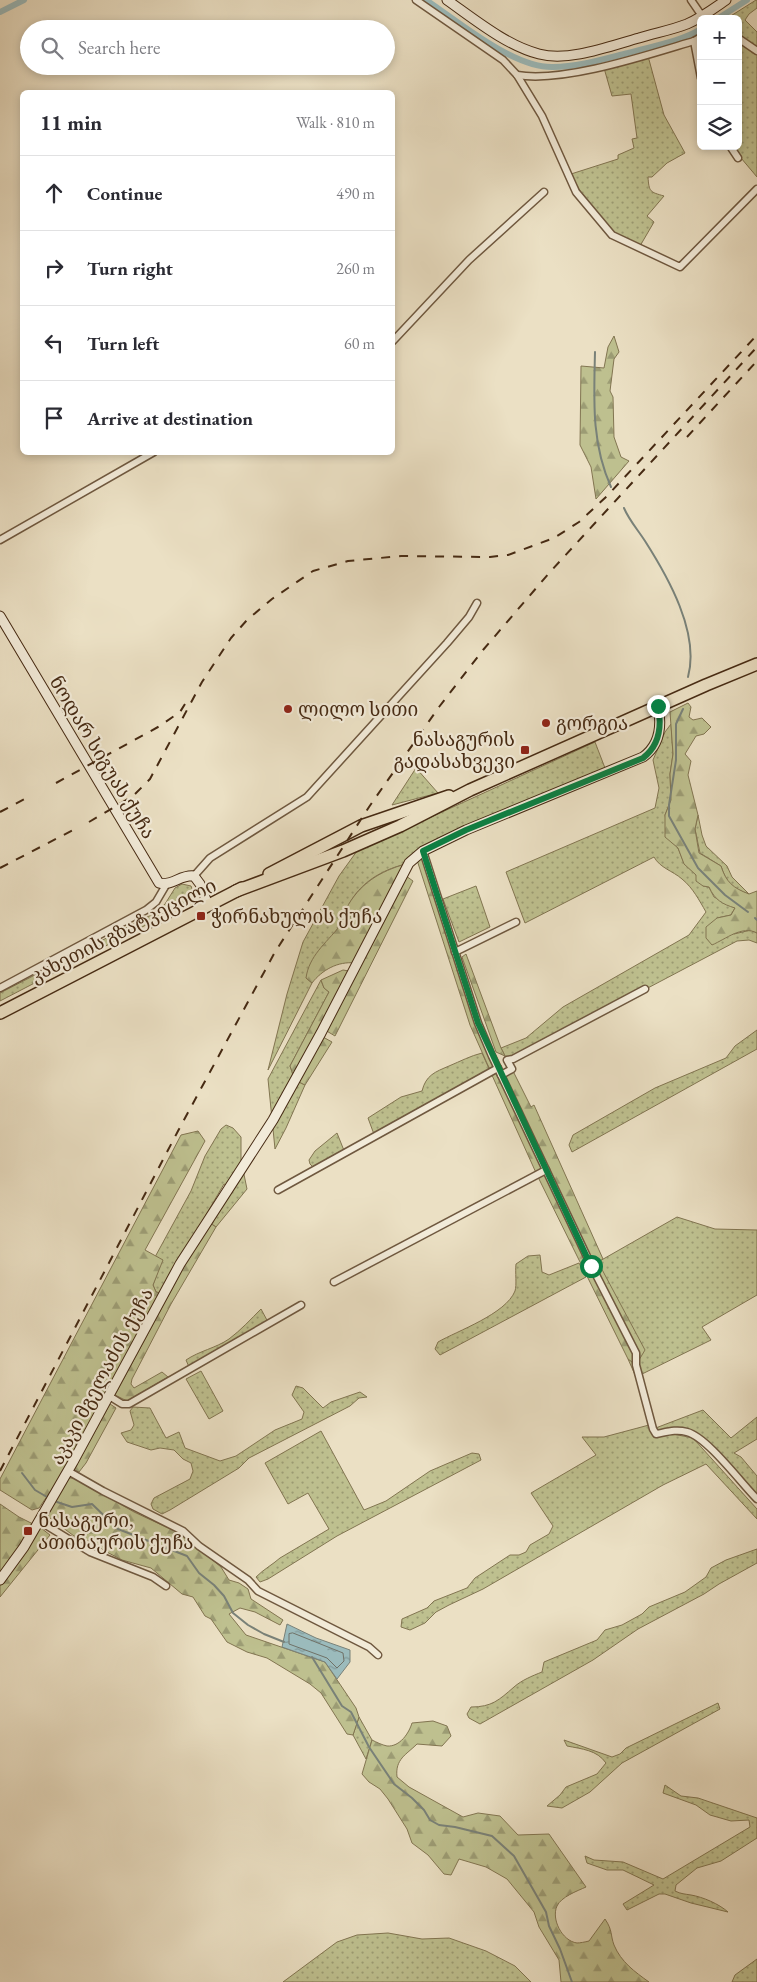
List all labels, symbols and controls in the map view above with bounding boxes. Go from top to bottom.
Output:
map controls [697,15,742,150]
button: + [697,15,742,60]
search box [20,20,395,75]
icon: search [38,34,66,62]
text: Search here [78,35,160,60]
button: − [697,60,742,105]
button: layers [697,105,742,150]
text: 11 min [40,109,102,136]
text: Walk · 810 m [296,112,375,133]
icon: ahead [40,179,68,207]
text: Continue [87,181,162,206]
text: 490 m [336,183,375,204]
icon: right [40,254,68,282]
text: Turn right [87,256,173,281]
text: 260 m [336,258,375,279]
icon: left [40,329,68,357]
text: Turn left [87,331,159,356]
text: 60 m [344,333,375,354]
icon: arrive [40,404,68,432]
text: Arrive at destination [87,406,253,431]
street label: ნოდარ სიგუას ქუჩა [44,671,161,843]
route end [647,695,670,718]
place label: ლილო სითი [298,697,418,722]
marker: ლილო სითი [282,703,294,715]
place label: გორგია [556,711,628,736]
marker: გორგია [540,717,552,729]
place label: ნასაგურის გადასახვევი [393,727,515,774]
marker: ნასაგურის გადასახვევი [519,744,531,756]
street label: კახეთის გზატკეცილი [26,873,221,988]
place label: ჭირნახულის ქუჩა [211,904,382,929]
marker: ჭირნახულის ქუჩა [195,910,207,922]
route start [580,1255,603,1278]
street label: აკაკი მგელაძის ქუჩა [44,1283,159,1469]
place label: ნასაგური, ათინაურის ქუჩა [38,1508,194,1555]
marker: ნასაგური, ათინაურის ქუჩა [22,1525,34,1537]

